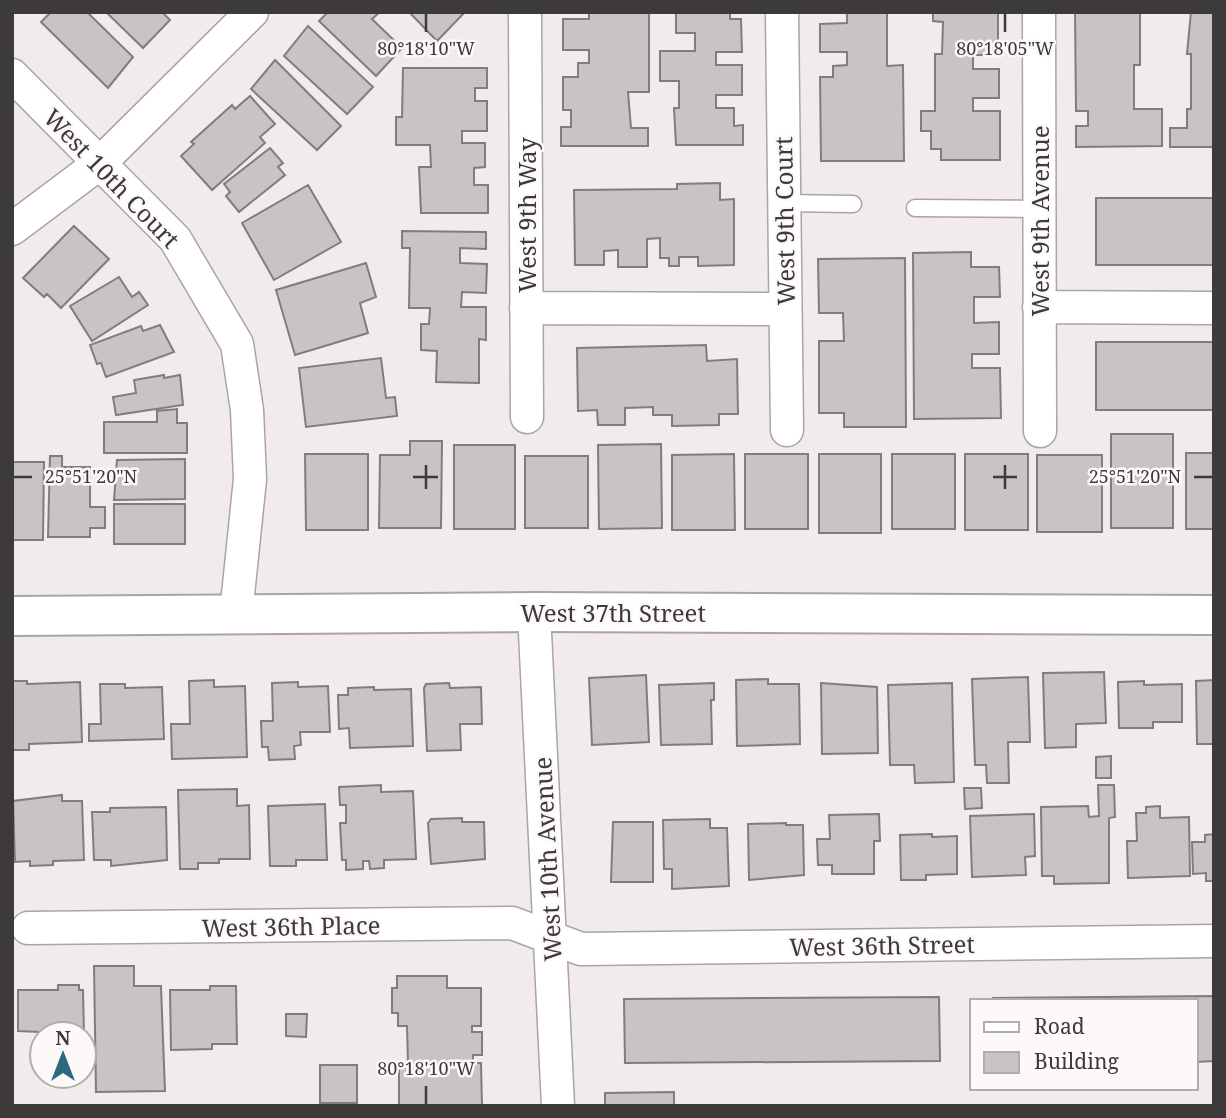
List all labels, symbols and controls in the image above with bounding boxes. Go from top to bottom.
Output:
text: 80°18'10"W [377,36,475,60]
text: 80°18'05"W [956,36,1054,60]
street label: West 10th Court [37,101,187,255]
street label: West 9th Avenue [1023,125,1056,317]
street label: West 9th Court [766,136,802,306]
street label: West 9th Way [510,137,543,293]
text: 25°51'20"N [45,464,138,488]
text: 25°51'20"N [1089,464,1182,488]
street label: West 37th Street [520,596,706,629]
street label: West 10th Avenue [525,756,569,962]
street label: West 36th Place [201,908,381,944]
street label: West 36th Street [789,927,975,963]
legend [970,999,1198,1090]
text: Road [1034,1012,1085,1040]
north arrow [28,1020,98,1090]
text: N [56,1025,71,1051]
text: Building [1034,1047,1119,1075]
text: 80°18'10"W [377,1056,475,1080]

